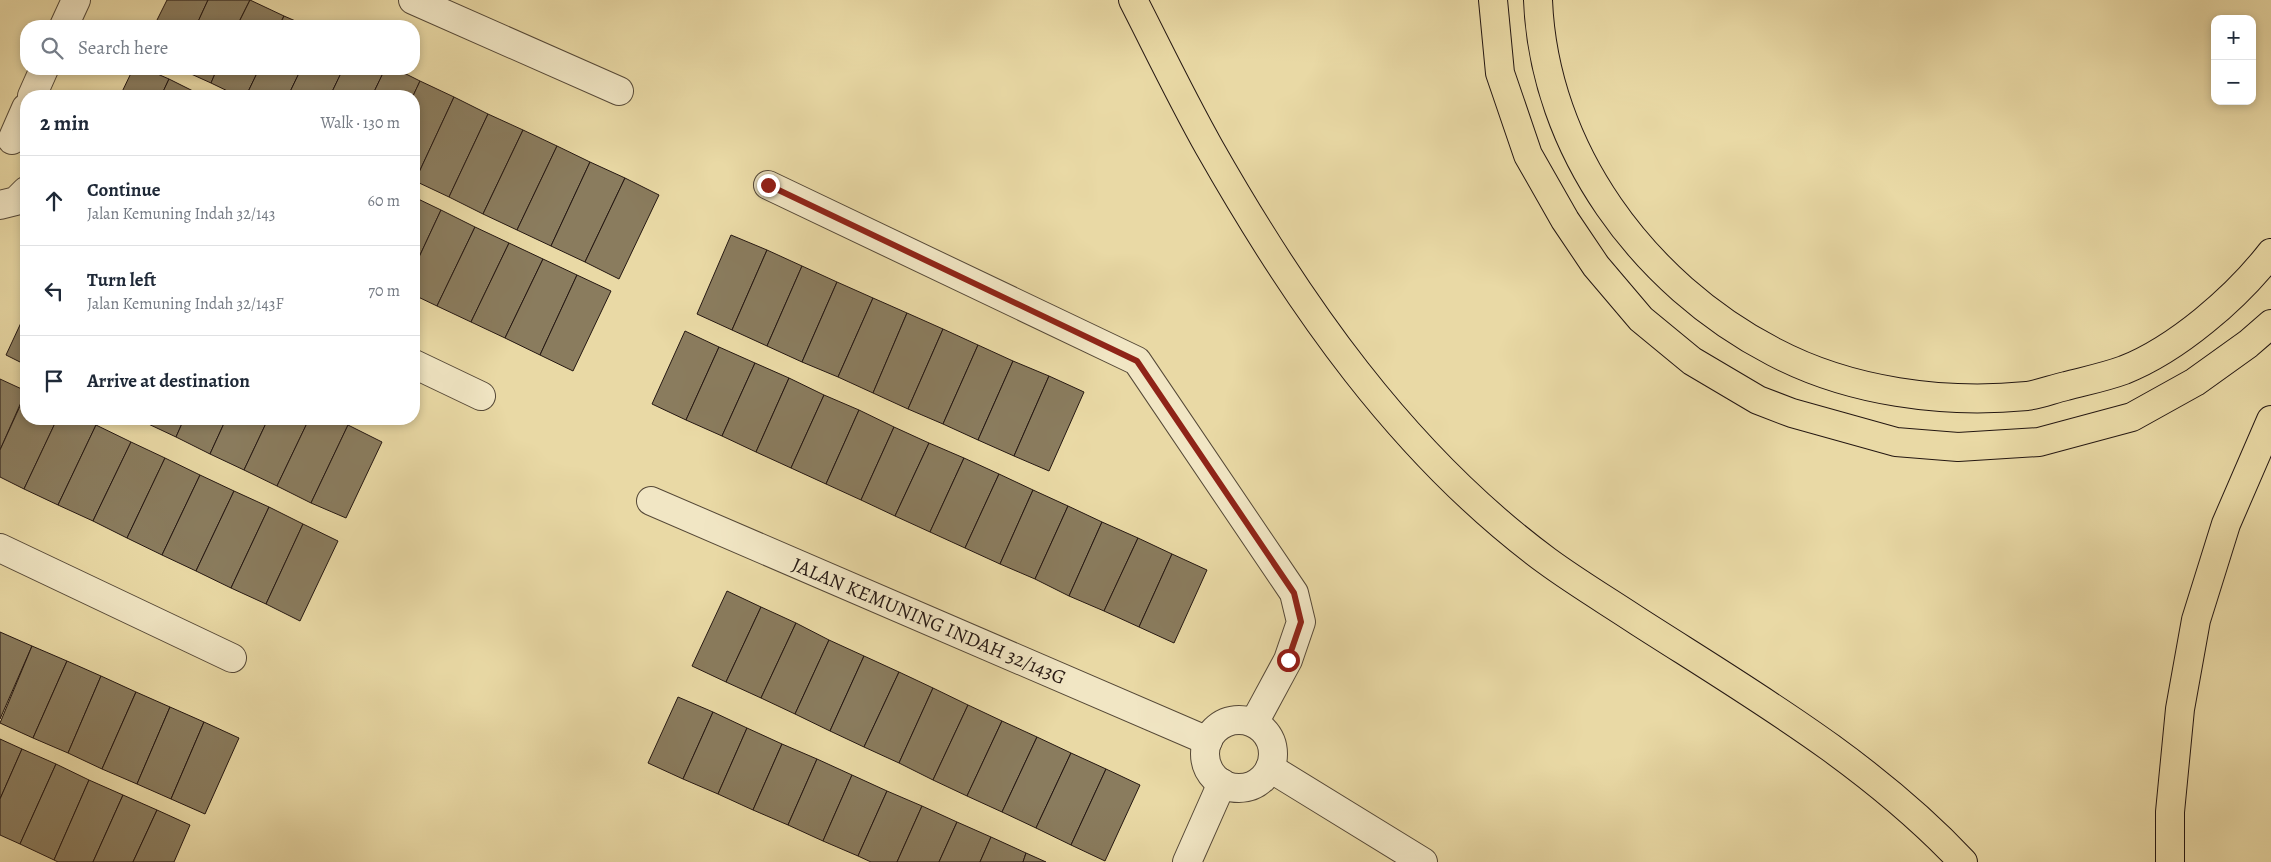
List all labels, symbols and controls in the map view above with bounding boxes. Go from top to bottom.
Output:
map controls [2211,15,2256,105]
button: + [2211,15,2256,60]
search box [20,20,420,75]
icon: search [38,34,66,62]
text: Search here [78,35,168,61]
button: − [2211,60,2256,105]
text: 2 min [40,109,89,137]
text: Walk · 130 m [320,112,400,134]
route end [757,174,780,197]
text: Continue [87,177,161,203]
icon: ahead [40,187,68,215]
text: 60 m [368,190,400,212]
text: Jalan Kemuning Indah 32/143 [87,203,275,225]
text: Turn left [87,267,156,293]
icon: left [40,277,68,305]
text: 70 m [368,280,400,302]
text: Jalan Kemuning Indah 32/143F [87,293,284,315]
icon: arrive [40,367,68,395]
text: Arrive at destination [87,368,250,394]
street label: JALAN KEMUNING INDAH 32/143G [788,551,1070,691]
route start [1277,649,1300,672]

